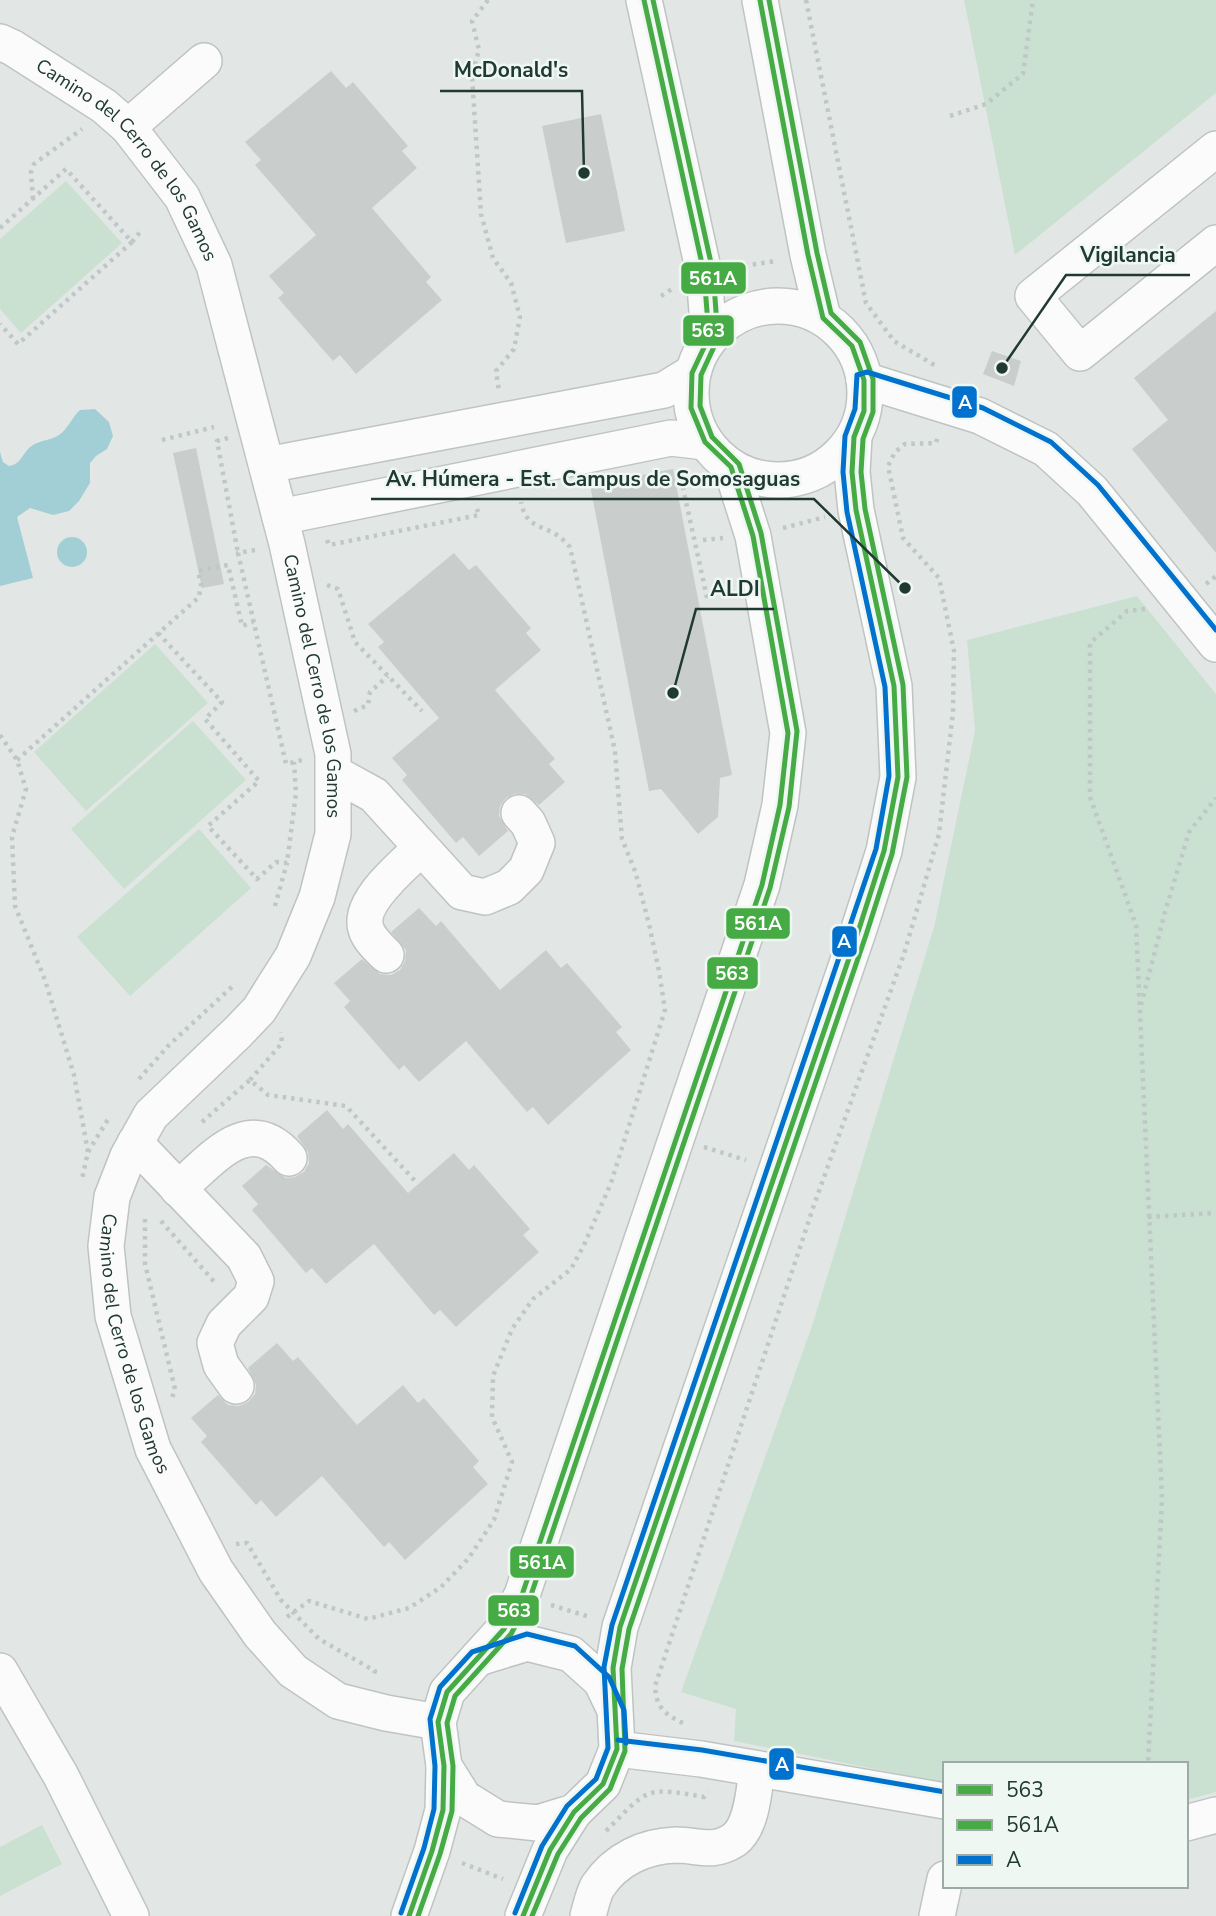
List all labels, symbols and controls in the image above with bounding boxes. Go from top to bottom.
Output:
callout: McDonald's [440,49,582,91]
street label: Camino del Cerro de los Gamos [31,53,223,266]
text: McDonald's [454,56,568,84]
callout: Vigilancia [1066,233,1190,275]
text: Vigilancia [1079,241,1176,269]
line badge: 561A [680,261,747,295]
text: 561A [689,266,738,292]
line badge: 563 [682,314,735,347]
text: 563 [691,318,725,344]
line badge: A [951,385,978,419]
text: A [958,390,973,416]
callout: Av. Húmera - Est. Campus de Somosaguas [371,457,814,499]
text: Av. Húmera - Est. Campus de Somosaguas [386,465,800,493]
street label: Camino del Cerro de los Gamos [277,552,346,818]
callout: ALDI [696,567,774,609]
text: ALDI [710,575,760,603]
line badge: 561A [725,907,791,940]
text: 561A [734,911,783,937]
line badge: A [831,925,858,958]
text: A [837,929,852,955]
line badge: 563 [706,956,759,990]
text: 563 [715,961,749,987]
street label: Camino del Cerro de los Gamos [92,1212,177,1478]
line badge: 561A [509,1545,575,1579]
text: 561A [518,1550,567,1576]
line badge: 563 [487,1594,540,1627]
text: 563 [497,1598,531,1624]
line badge: A [768,1747,795,1781]
text: A [775,1752,790,1778]
legend [943,1762,1188,1888]
text: 563 [1006,1776,1044,1804]
text: 561A [1006,1811,1059,1839]
text: A [1006,1846,1021,1874]

